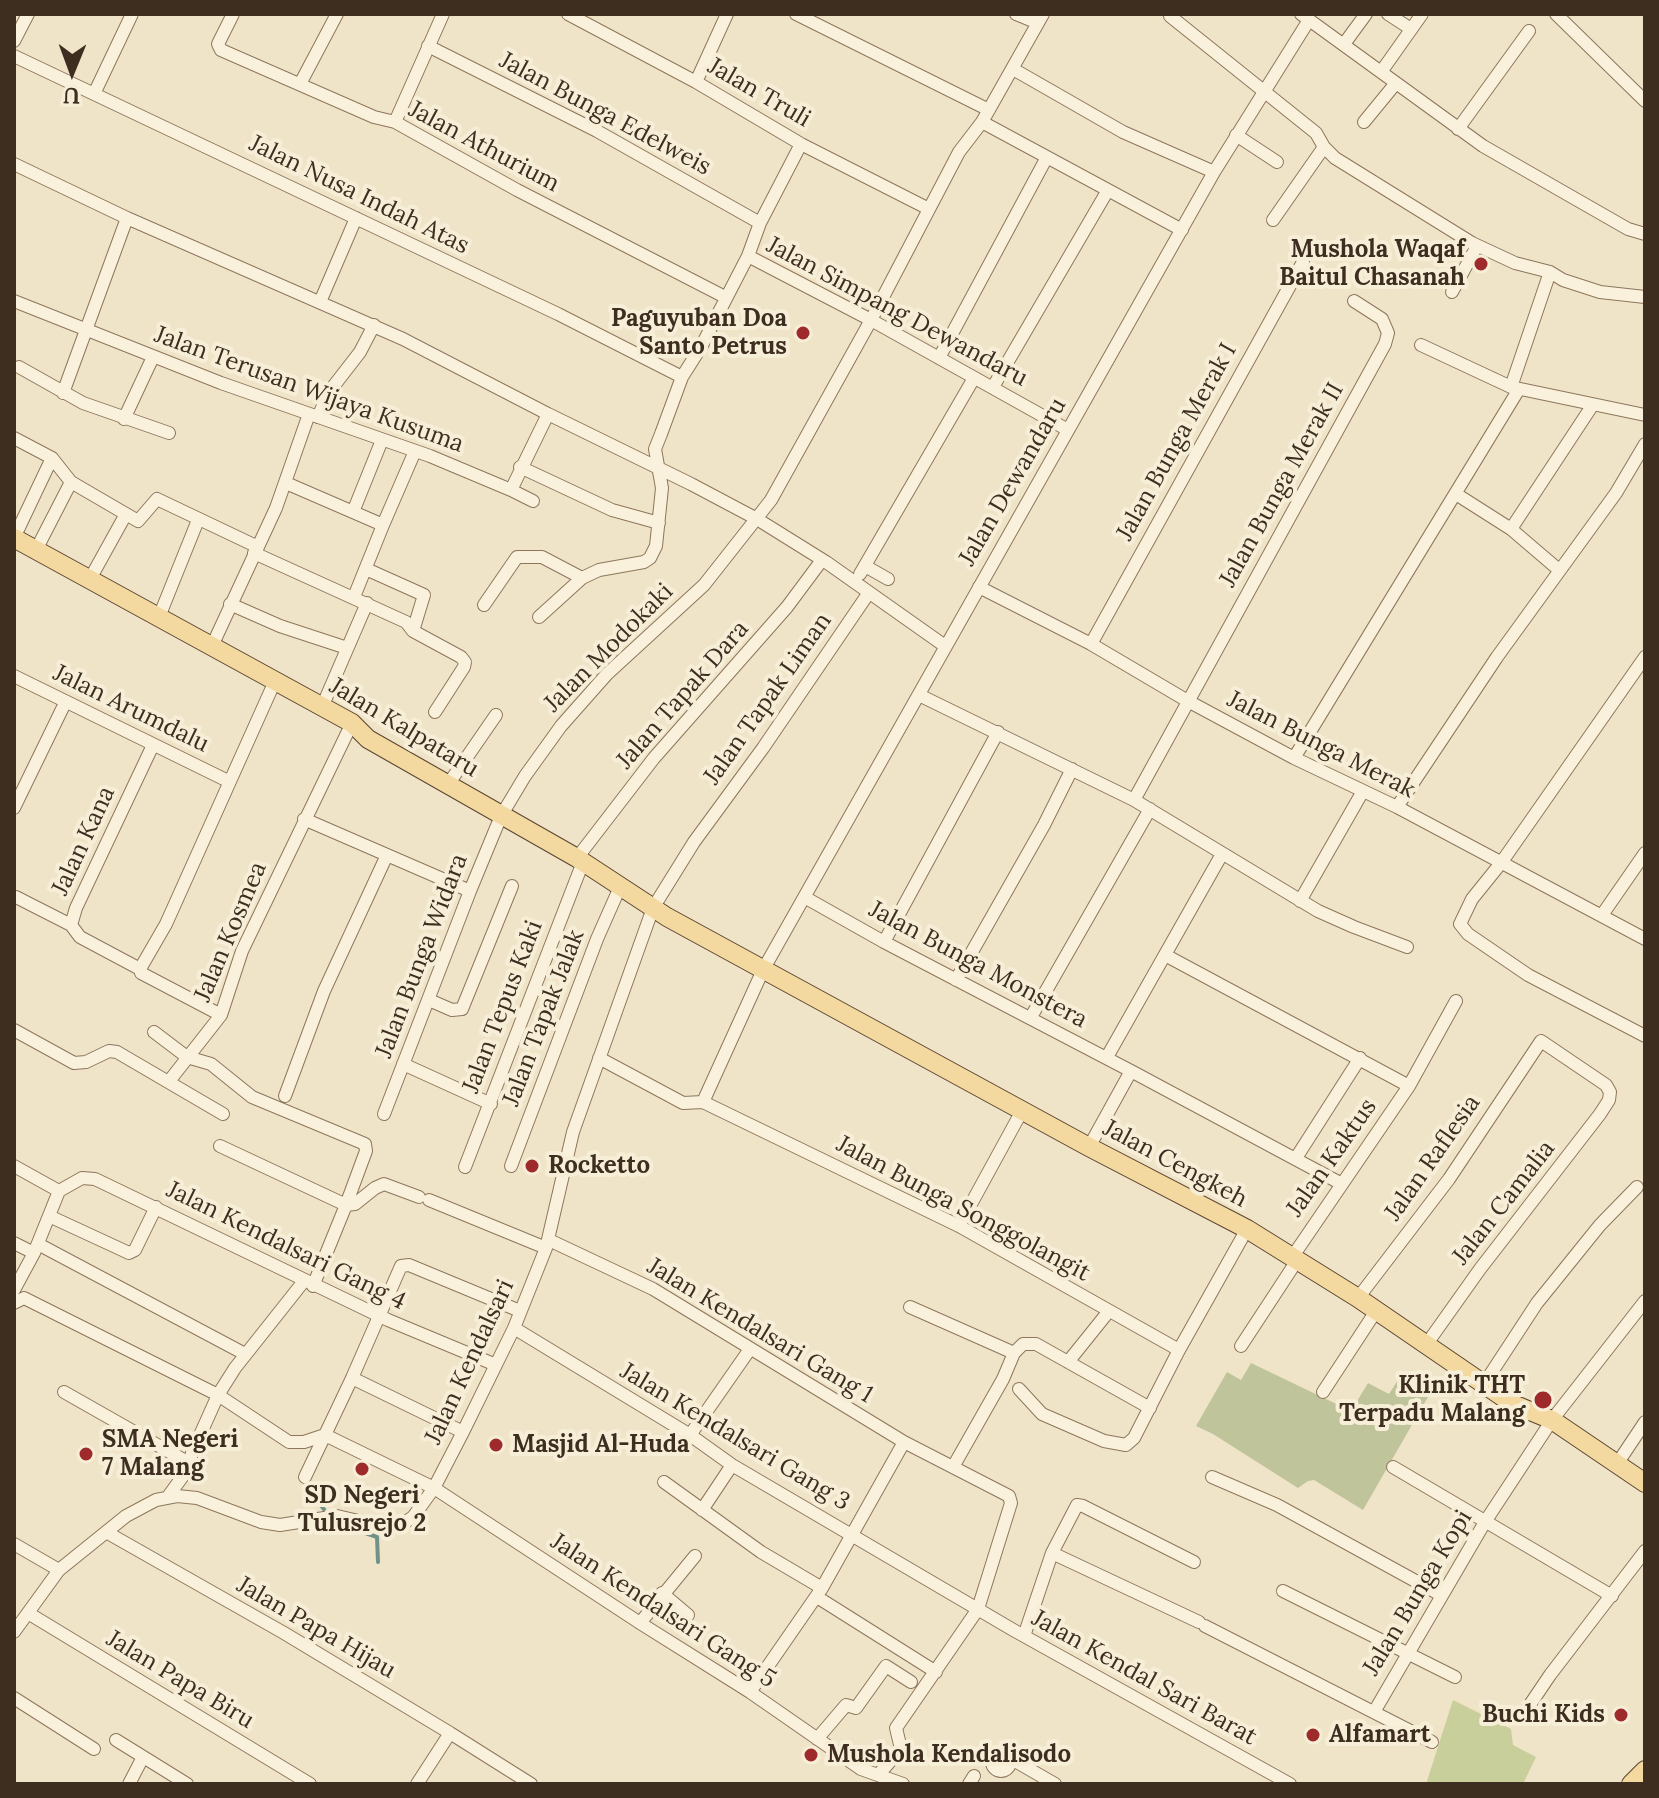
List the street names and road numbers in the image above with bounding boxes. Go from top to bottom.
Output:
street label: Jalan Bunga Edelweis [495,46,715,182]
street label: Jalan Truli [703,52,815,134]
street label: Jalan Athurium [404,95,564,199]
street label: Jalan Nusa Indah Atas [245,129,473,261]
street label: Jalan Simpang Dewandaru [762,231,1032,393]
street label: Jalan Terusan Wijaya Kusuma [151,321,467,459]
street label: Jalan Bunga Merak I [1111,338,1243,546]
street label: Jalan Bunga Merak II [1214,378,1350,592]
street label: Jalan Dewandaru [953,393,1073,571]
street label: Jalan Modokaki [539,578,679,718]
street label: Jalan Tapak Liman [698,608,838,790]
street label: Jalan Tapak Dara [611,615,755,775]
street label: Jalan Arumdalu [48,659,214,759]
street label: Jalan Kalpataru [324,672,484,784]
street label: Jalan Bunga Merak [1222,685,1420,805]
street label: Jalan Kana [46,782,122,900]
street label: Jalan Bunga Widara [370,850,474,1062]
street label: Jalan Kosmea [189,858,273,1006]
street label: Jalan Bunga Monstera [864,895,1092,1035]
street label: Jalan Tepus Kaki [457,917,549,1097]
street label: Jalan Tapak Jalak [497,926,591,1110]
street label: Jalan Raflesia [1379,1090,1487,1226]
street label: Jalan Kaktus [1281,1094,1383,1222]
street label: Jalan Cengkeh [1098,1114,1252,1214]
street label: Jalan Bunga Songgolangit [831,1130,1095,1288]
street label: Jalan Camalia [1447,1135,1561,1271]
street label: Jalan Kendalsari Gang 4 [162,1176,410,1316]
street label: Jalan Kendalsari Gang 1 [642,1252,878,1410]
street label: Jalan Kendalsari [419,1275,521,1449]
street label: Jalan Kendalsari Gang 3 [615,1357,855,1517]
street label: Jalan Bunga Kopi [1357,1505,1479,1681]
street label: Jalan Kendalsari Gang 5 [545,1527,781,1695]
street label: Jalan Papa Hijau [231,1571,401,1685]
street label: Jalan Kendal Sari Barat [1027,1604,1261,1752]
street label: Jalan Papa Biru [101,1625,259,1735]

